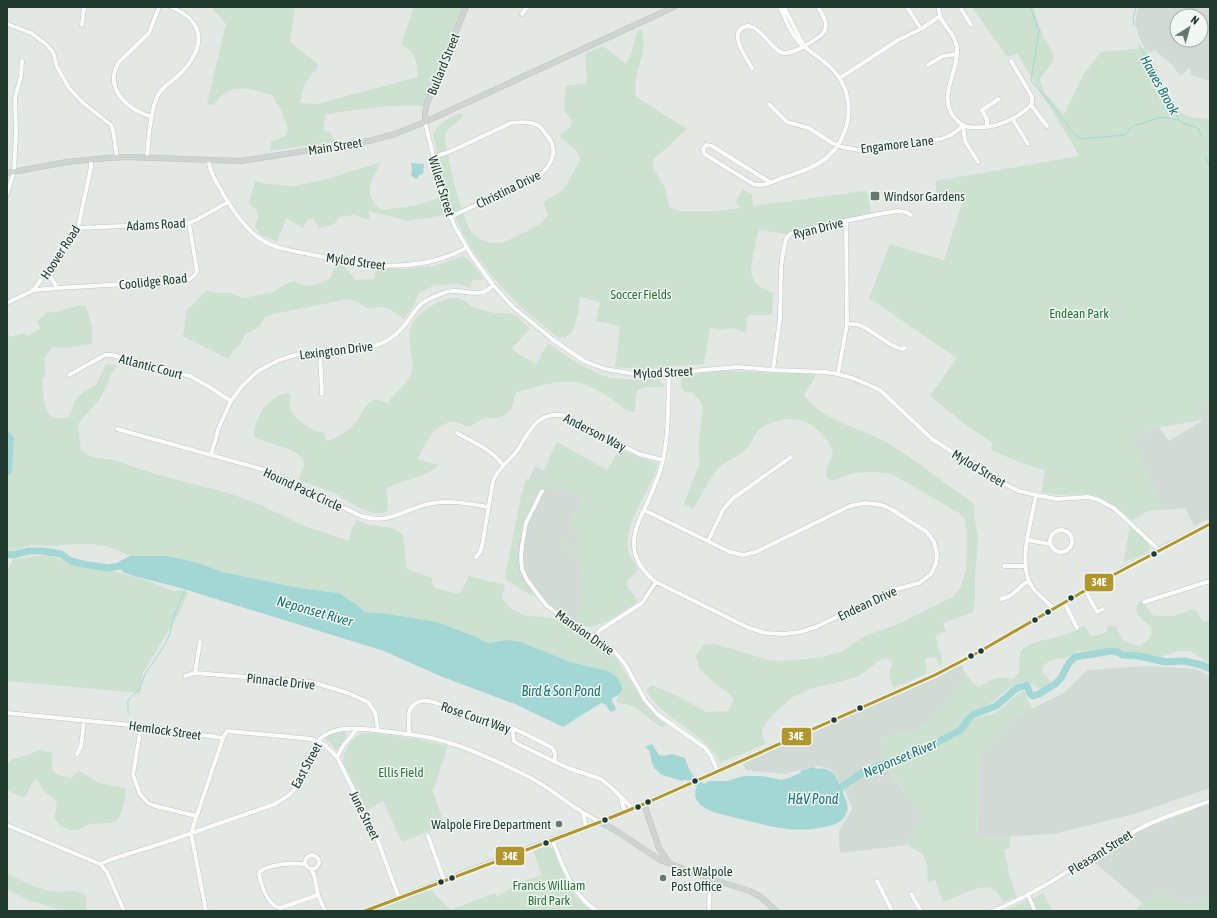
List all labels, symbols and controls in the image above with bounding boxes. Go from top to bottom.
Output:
north arrow [1169,8,1209,48]
text: N [1189,13,1201,27]
street label: Bullard Street [424,31,463,97]
water label: Hawes Brook [1137,52,1183,118]
street label: Engamore Lane [860,133,935,156]
street label: Main Street [307,135,363,158]
street label: Willett Street [425,154,458,219]
street label: Christina Drive [474,167,543,211]
place label: Windsor Gardens [884,189,965,204]
marker: Windsor Gardens [869,190,881,202]
street label: Adams Road [126,215,186,234]
street label: Ryan Drive [792,215,845,242]
street label: Hoover Road [37,223,83,282]
street label: Mylod Street [325,250,387,273]
street label: Coolidge Road [118,270,188,293]
park label: Soccer Fields [611,287,672,302]
park label: Endean Park [1049,306,1109,321]
street label: Lexington Drive [298,339,374,362]
street label: Atlantic Court [118,351,184,382]
street label: Mylod Street [633,363,694,382]
street label: Anderson Way [561,410,629,455]
street label: Mylod Street [949,447,1009,490]
street label: Hound Pack Circle [261,465,345,514]
unlabelled marker [1149,549,1159,559]
line badge: 34E [1084,573,1114,592]
text: 34E [1091,576,1107,588]
street label: Endean Drive [835,583,899,624]
water label: Neponset River [275,593,356,630]
unlabelled marker [1066,593,1076,603]
street label: Mansion Drive [553,607,617,658]
unlabelled marker [1043,607,1053,617]
unlabelled marker [1030,615,1040,625]
unlabelled marker [976,646,986,656]
unlabelled marker [966,651,976,661]
street label: Pinnacle Drive [246,670,316,693]
water label: Bird & Son Pond [521,683,601,699]
street label: Rose Court Way [439,699,513,737]
unlabelled marker [855,703,865,713]
unlabelled marker [829,715,839,725]
street label: Hemlock Street [128,718,202,743]
line badge: 34E [781,727,812,746]
text: 34E [788,730,804,742]
water label: Neponset River [861,735,940,781]
street label: East Street [288,739,325,791]
park label: Ellis Field [378,765,424,780]
unlabelled marker [690,776,700,786]
street label: June Street [346,788,383,843]
water label: H&V Pond [788,791,839,807]
unlabelled marker [643,797,653,807]
unlabelled marker [633,802,643,812]
unlabelled marker [600,815,610,825]
place label: Walpole Fire Department [431,817,551,832]
marker: Walpole Fire Department [554,819,564,829]
street label: Pleasant Street [1065,827,1135,878]
unlabelled marker [541,838,551,848]
line badge: 34E [495,846,525,866]
text: 34E [502,850,518,862]
place label: East Walpole Post Office [671,864,733,894]
unlabelled marker [447,873,457,883]
marker: East Walpole Post Office [658,873,668,883]
unlabelled marker [436,877,446,887]
park label: Francis William Bird Park [513,878,585,908]

